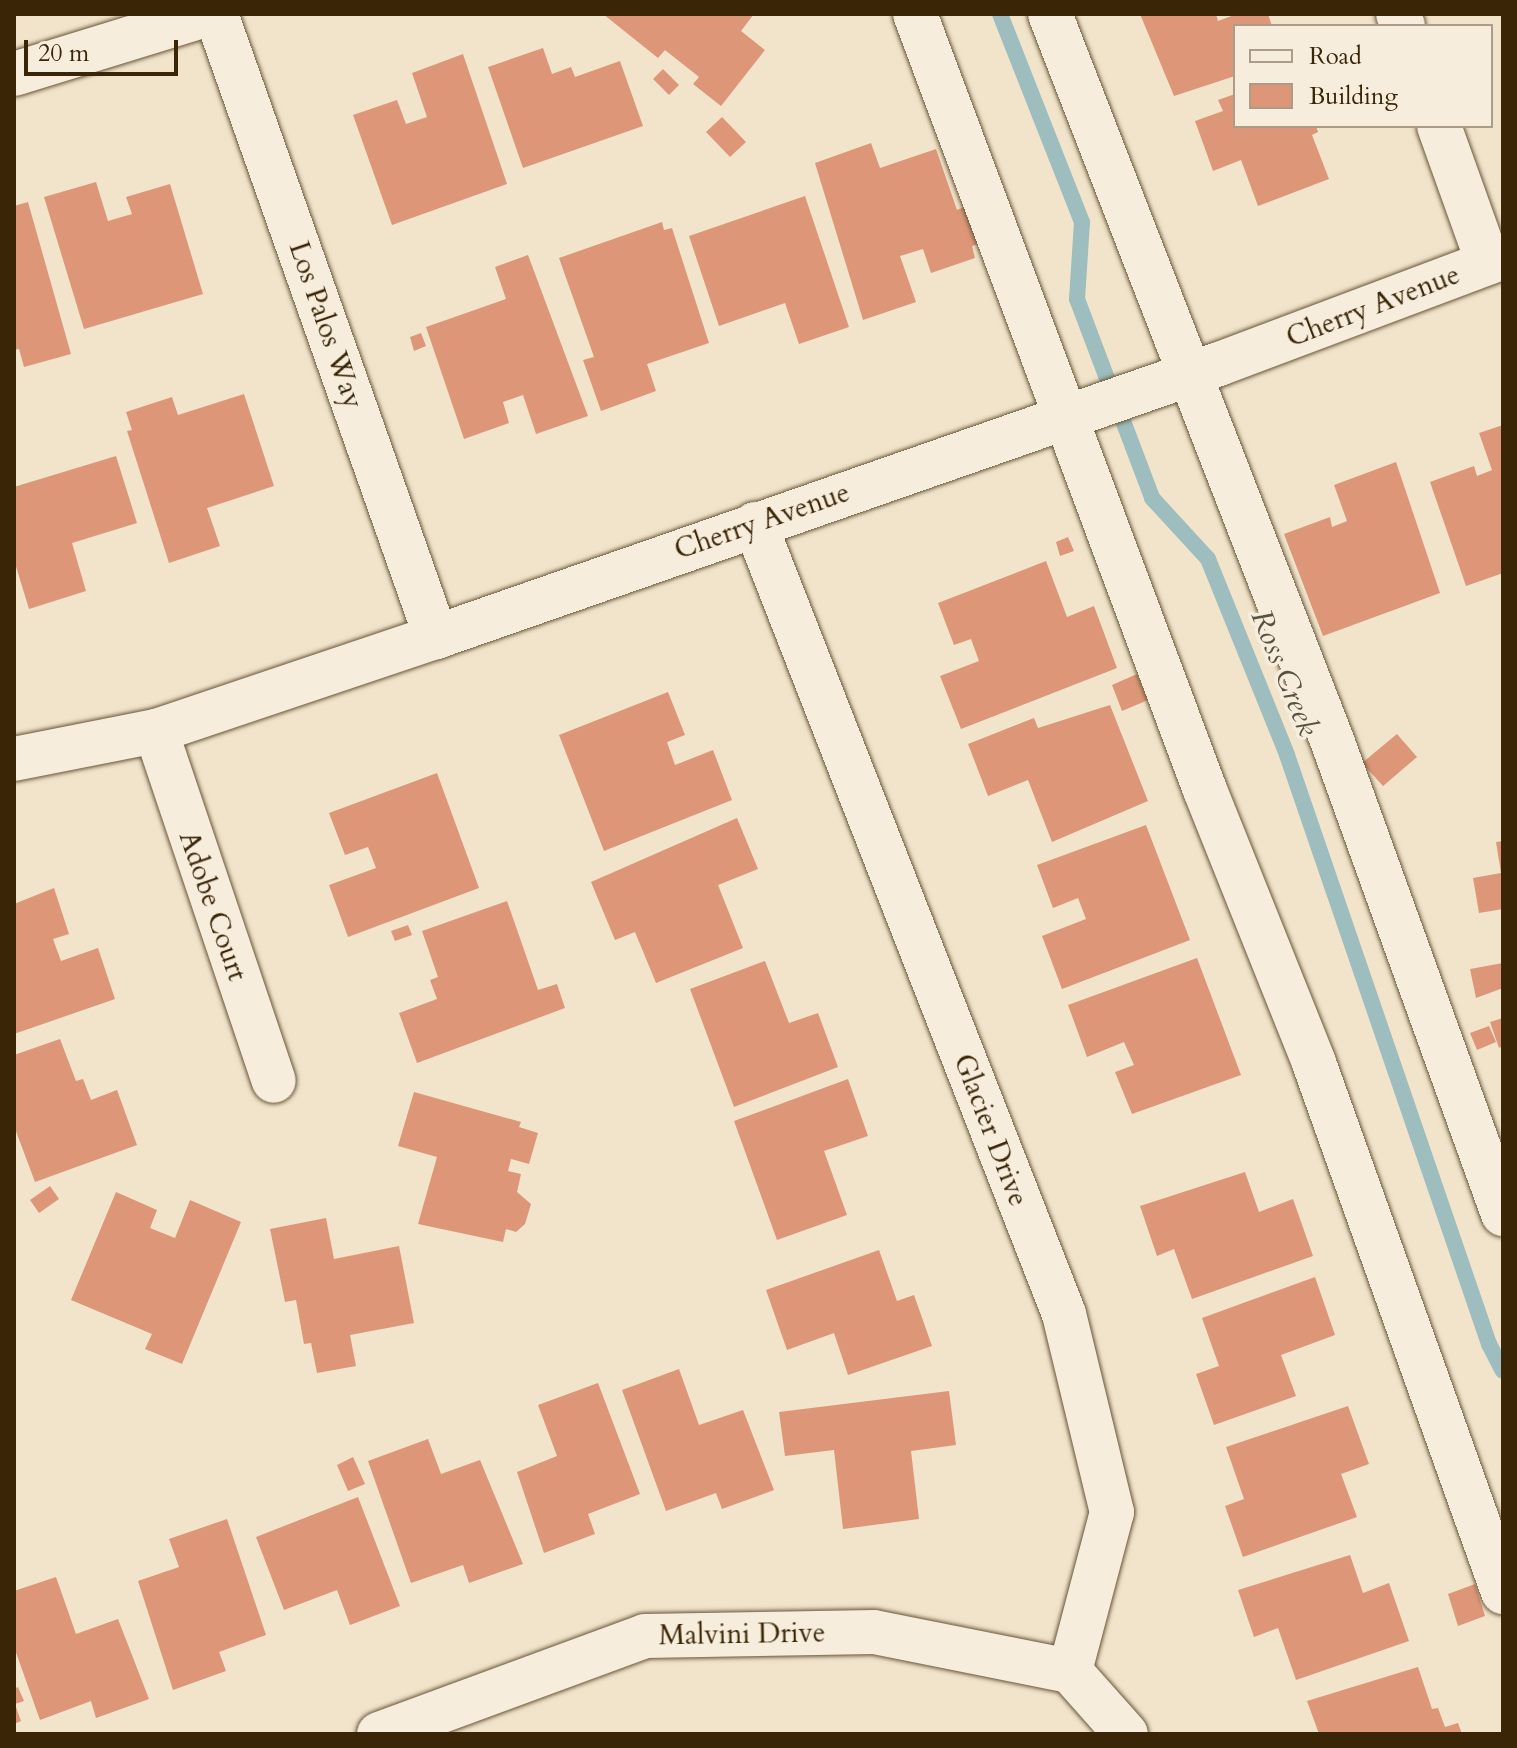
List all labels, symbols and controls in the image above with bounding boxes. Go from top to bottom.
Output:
scale bar [28,24,182,74]
legend [1233,24,1493,128]
text: 20 m [38,37,89,70]
text: Road [1309,40,1362,73]
text: Building [1309,80,1398,113]
street label: Los Palos Way [282,237,370,413]
street label: Cherry Avenue [1282,258,1464,354]
street label: Cherry Avenue [670,475,854,567]
water label: Ross Creek [1242,605,1326,741]
street label: Adobe Court [172,827,254,985]
street label: Glacier Drive [947,1049,1035,1211]
street label: Malvini Drive [658,1616,826,1652]

